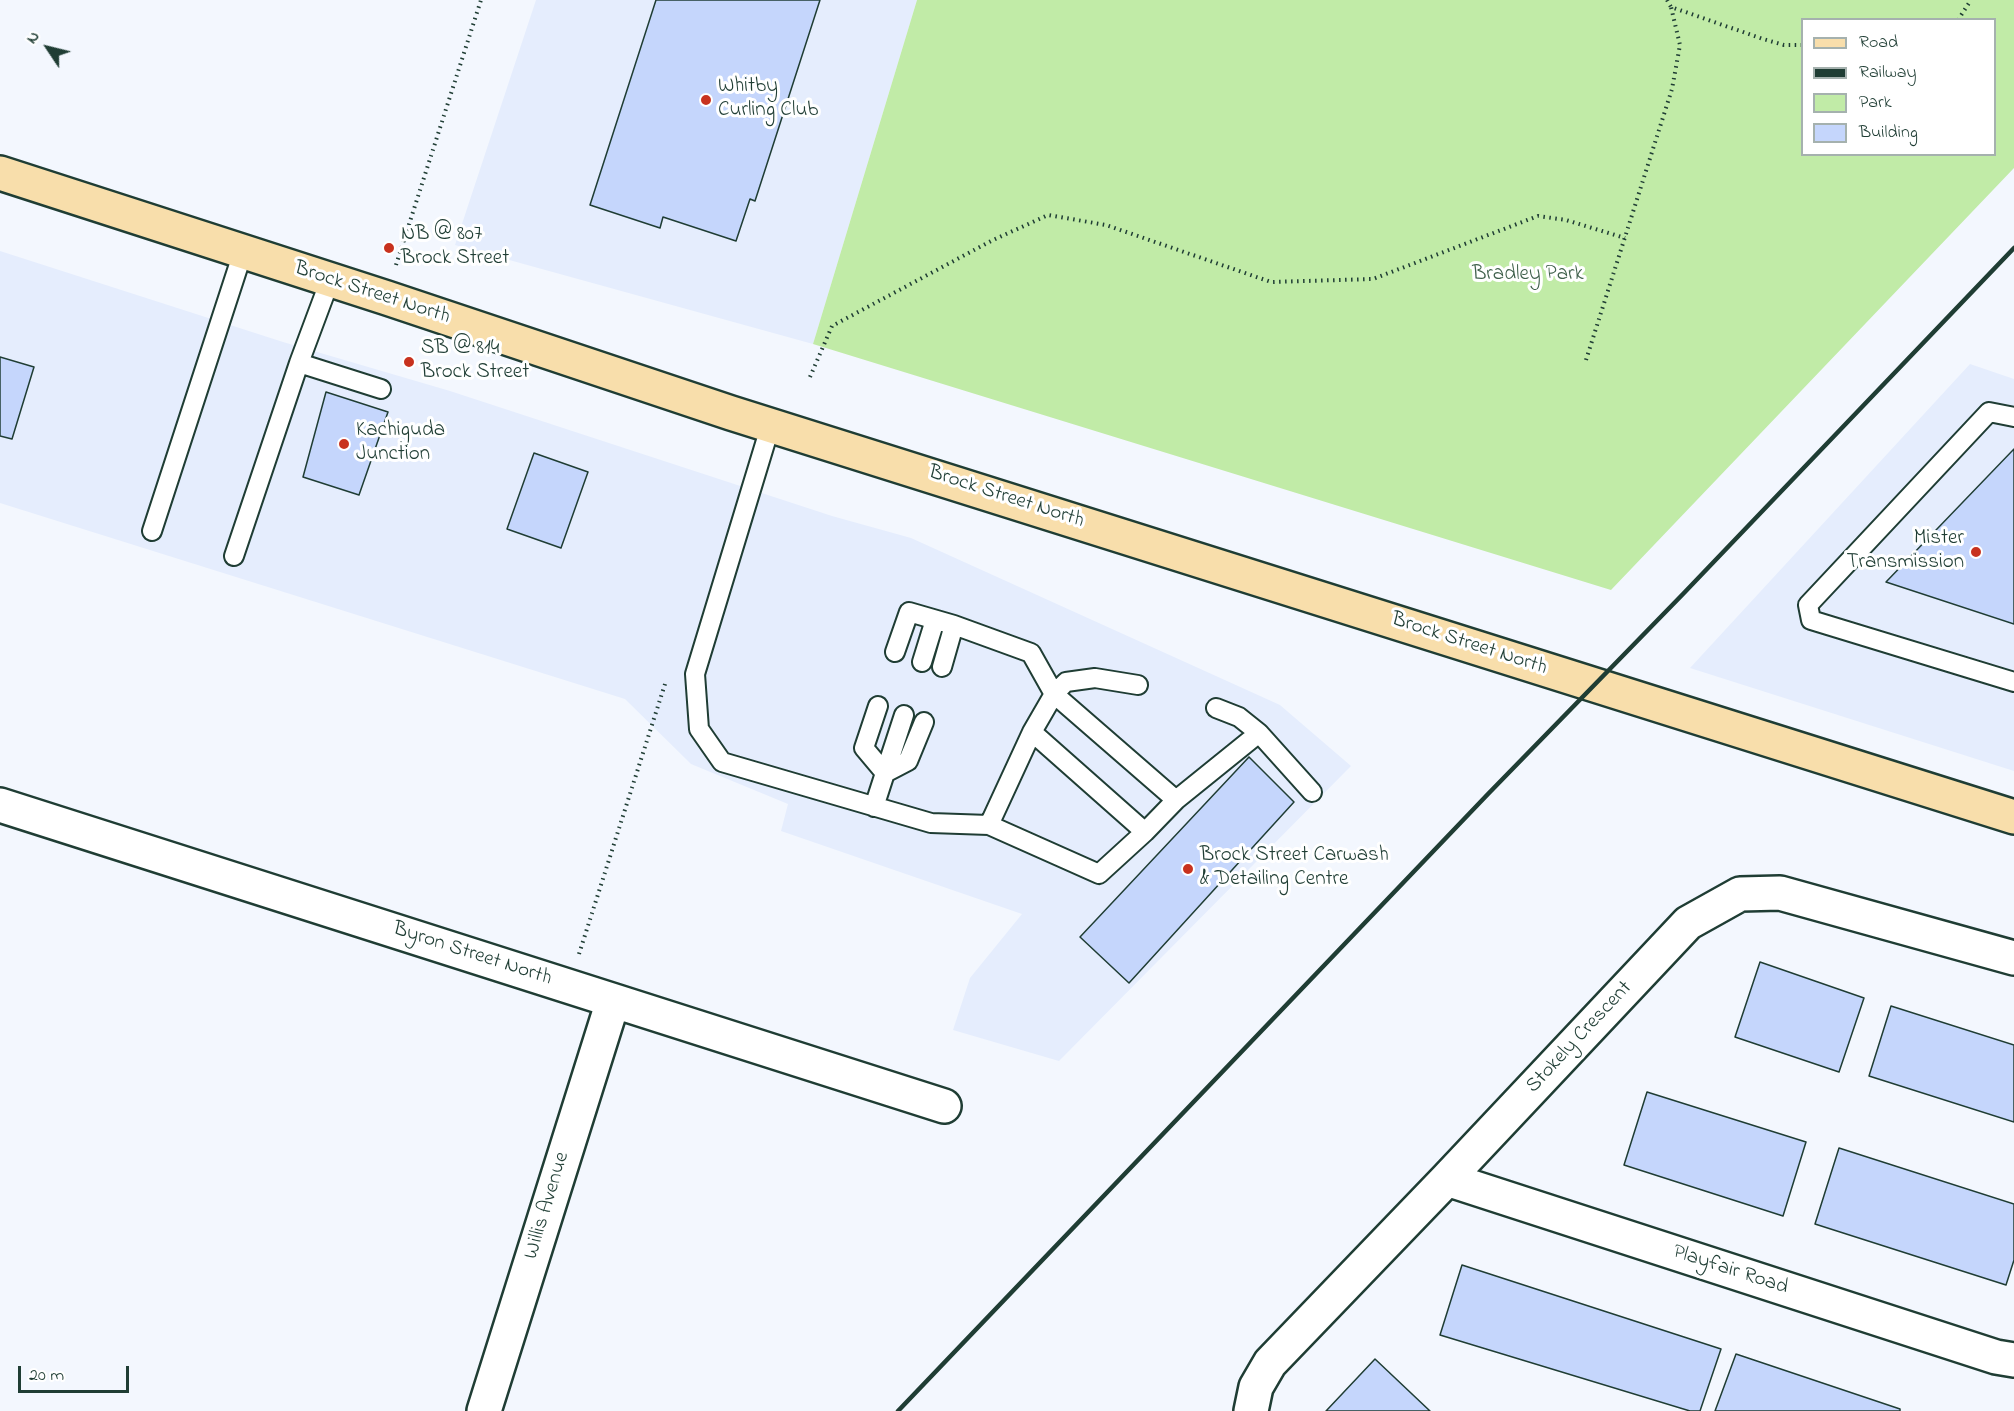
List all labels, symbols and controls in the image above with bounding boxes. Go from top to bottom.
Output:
north arrow [18,18,78,78]
legend [1801,18,1996,156]
text: N [20,26,46,49]
text: Road [1859,30,1898,56]
text: Railway [1859,60,1916,86]
place label: Whitby Curling Club [718,75,818,125]
text: Park [1859,90,1892,116]
marker: Whitby Curling Club [699,93,713,107]
text: Building [1859,120,1918,146]
place label: NB @ 807 Brock Street [401,223,509,273]
marker: NB @ 807 Brock Street [382,241,396,255]
street label: Brock Street North [291,257,453,331]
park label: Bradley Park [1472,263,1584,289]
place label: SB @ 814 Brock Street [421,337,529,387]
marker: SB @ 814 Brock Street [402,355,416,369]
place label: Kachiguda Junction [356,419,445,469]
marker: Kachiguda Junction [337,437,351,451]
street label: Brock Street North [925,461,1087,535]
place label: Mister Transmission [1847,527,1964,577]
marker: Mister Transmission [1969,545,1983,559]
street label: Brock Street North [1388,608,1550,682]
place label: Brock Street Carwash & Detailing Centre [1200,844,1389,894]
marker: Brock Street Carwash & Detailing Centre [1181,862,1195,876]
street label: Byron Street North [389,917,555,993]
street label: Stokely Crescent [1522,977,1638,1099]
street label: Willis Avenue [520,1149,576,1263]
street label: Playfair Road [1669,1241,1791,1301]
scale bar [21,1354,132,1392]
text: 20 m [29,1363,64,1389]

